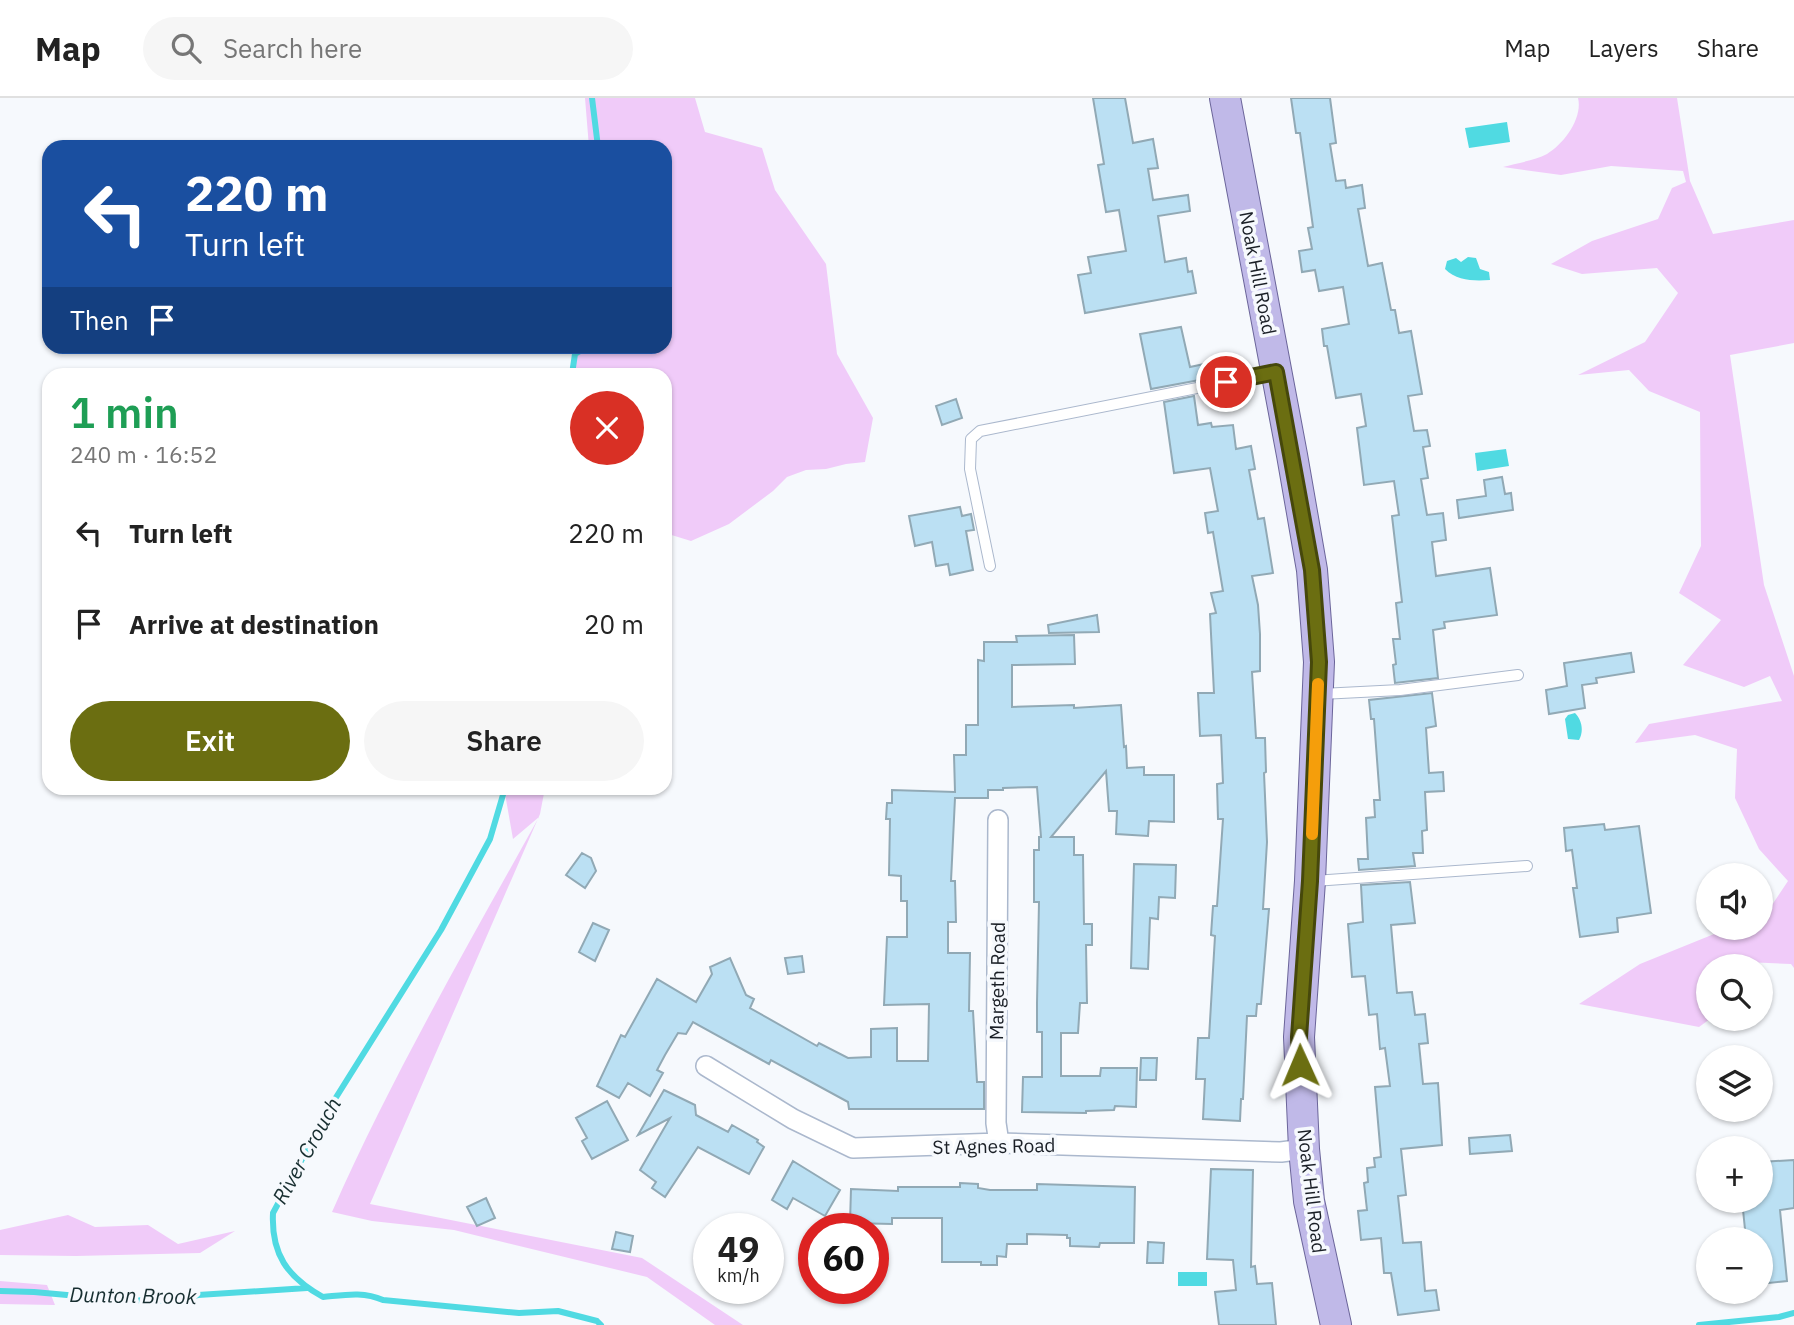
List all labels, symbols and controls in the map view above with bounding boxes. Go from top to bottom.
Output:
search box [143,17,633,80]
text: Map [35,27,101,70]
icon: search [167,29,205,67]
text: Search here [223,31,362,65]
text: Map [1504,32,1551,64]
text: Layers [1589,32,1659,64]
text: Share [1697,32,1759,64]
text: 220 m [185,161,329,224]
icon: left [70,168,161,259]
street label: Noak Hill Road [1234,209,1282,337]
text: Turn left [185,223,305,265]
icon: arrive [143,301,181,339]
text: Then [70,303,129,337]
pin [1196,352,1256,412]
icon: arrive [1207,363,1245,401]
text: 1 min [70,385,179,440]
button: close [570,391,644,465]
text: 240 m · 16:52 [70,439,217,469]
icon: left [70,514,108,552]
text: Turn left [129,516,232,550]
text: 220 m [568,516,644,550]
icon: arrive [70,605,108,643]
text: Arrive at destination [129,607,379,641]
text: 20 m [584,607,644,641]
button: Exit [70,701,350,781]
button: Share [364,701,644,781]
map controls [1696,863,1773,1304]
button: sound [1696,863,1773,940]
street label: Margeth Road [984,922,1010,1040]
button: search [1696,954,1773,1031]
position arrow [1263,1028,1337,1102]
button: layers [1696,1045,1773,1122]
water label: River Crouch [265,1092,347,1209]
street label: Noak Hill Road [1292,1127,1332,1255]
street label: St Agnes Road [932,1133,1056,1159]
button: + [1696,1136,1773,1213]
speed limit sign: 60 [798,1213,889,1304]
text: 49 [717,1226,760,1272]
button: − [1696,1227,1773,1304]
text: km/h [717,1264,760,1287]
water label: Dunton Brook [69,1280,198,1310]

